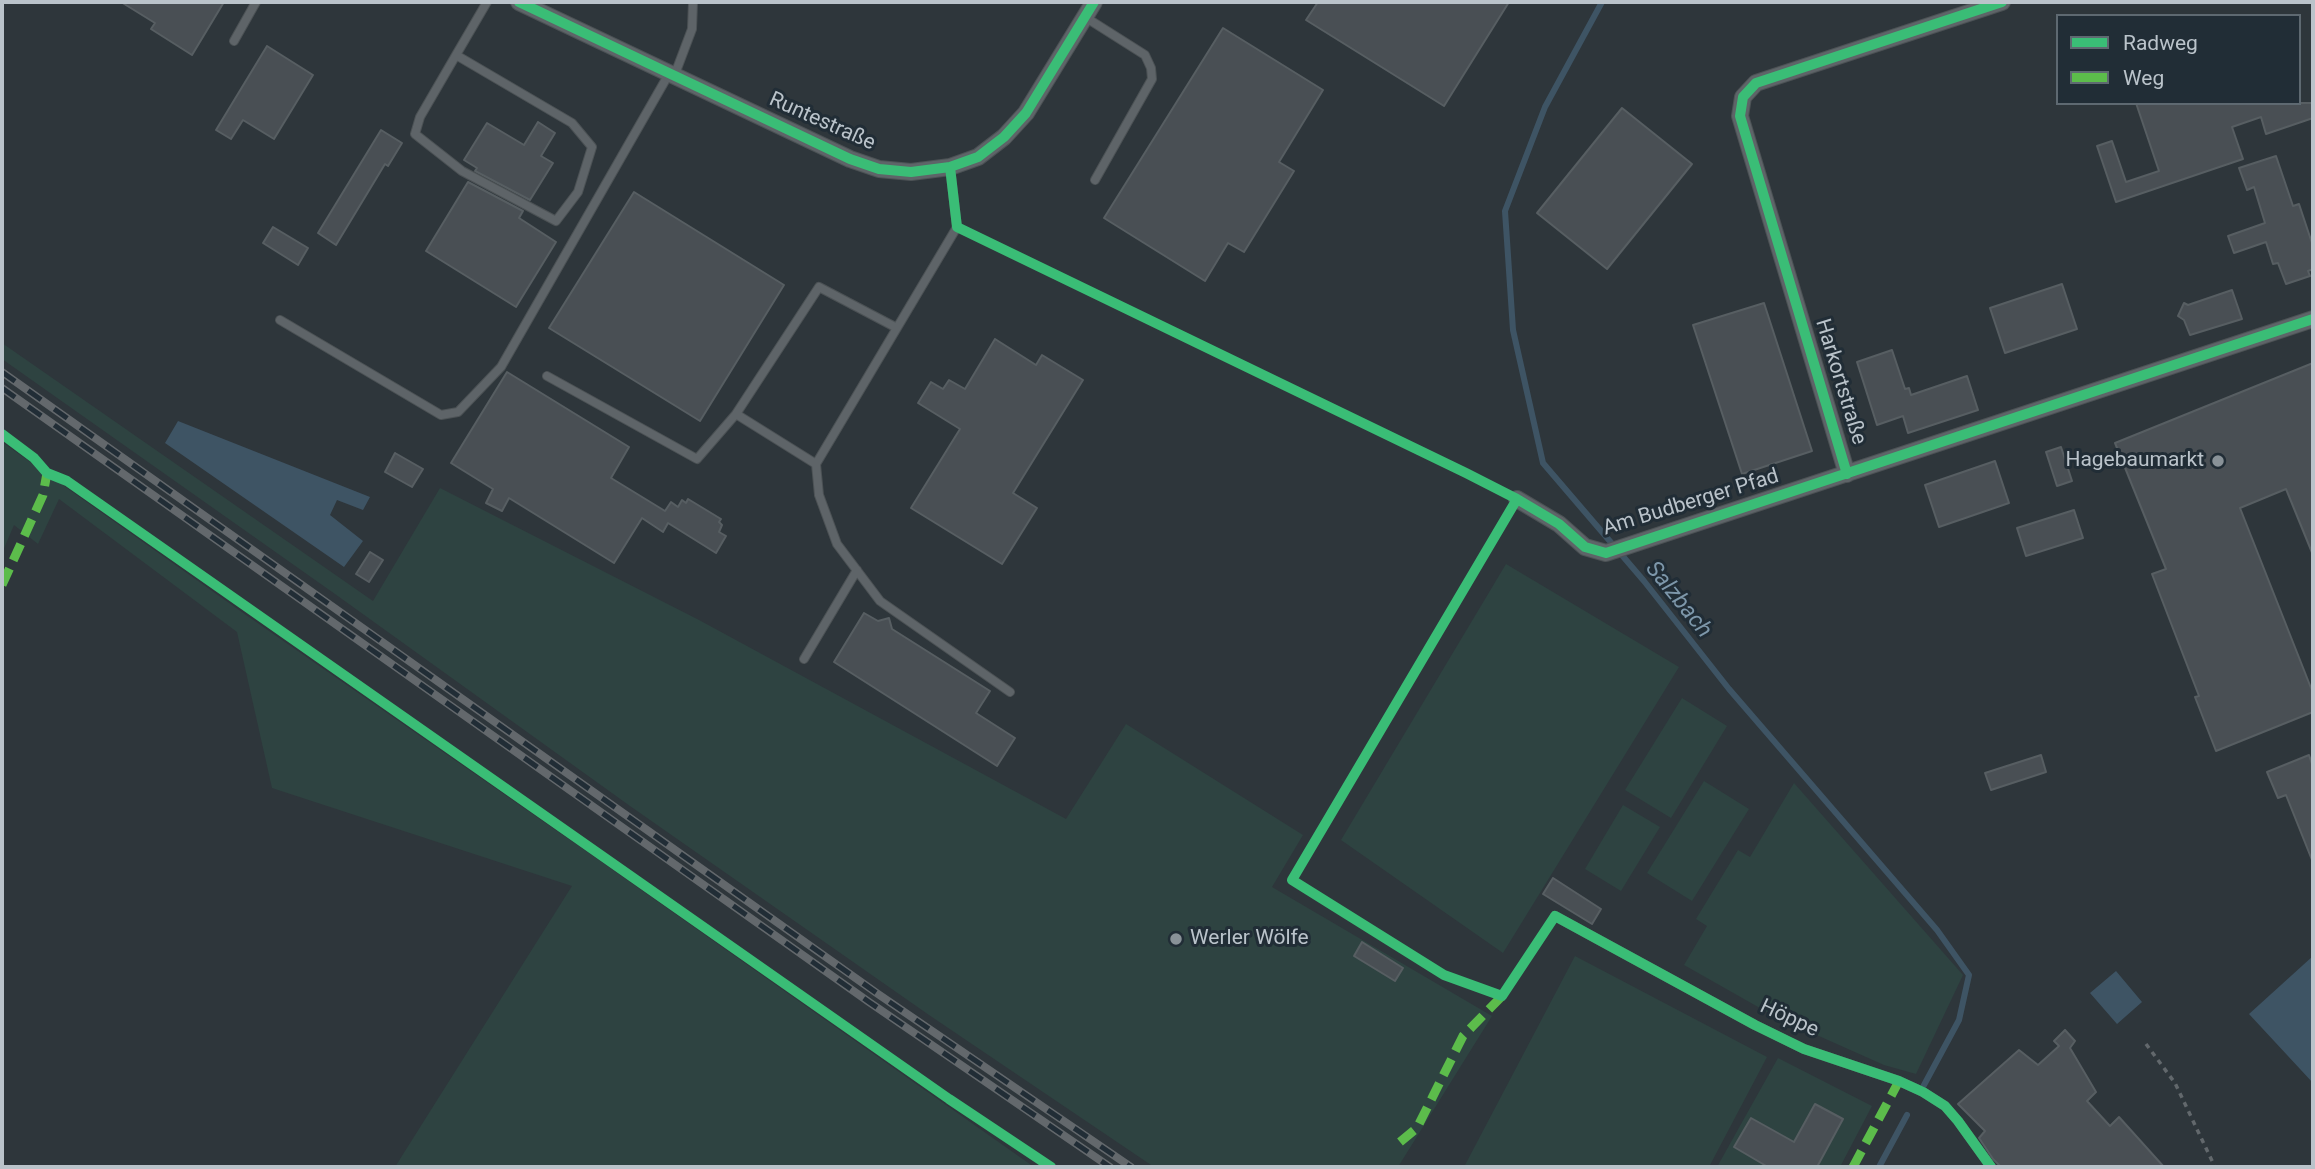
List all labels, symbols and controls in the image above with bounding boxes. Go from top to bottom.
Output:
legend [2056,14,2301,105]
text: Radweg [2123,31,2198,55]
text: Weg [2123,66,2164,90]
street label: Runtestraße [765,87,879,157]
street label: Harkortstraße [1809,316,1871,448]
place label: Hagebaumarkt [2065,448,2204,474]
marker: Hagebaumarkt [2210,453,2226,469]
street label: Am Budberger Pfad [1600,464,1782,542]
water label: Salzbach [1639,556,1717,644]
place label: Werler Wölfe [1190,926,1309,952]
marker: Werler Wölfe [1168,931,1184,947]
street label: Höppe [1756,995,1822,1043]

